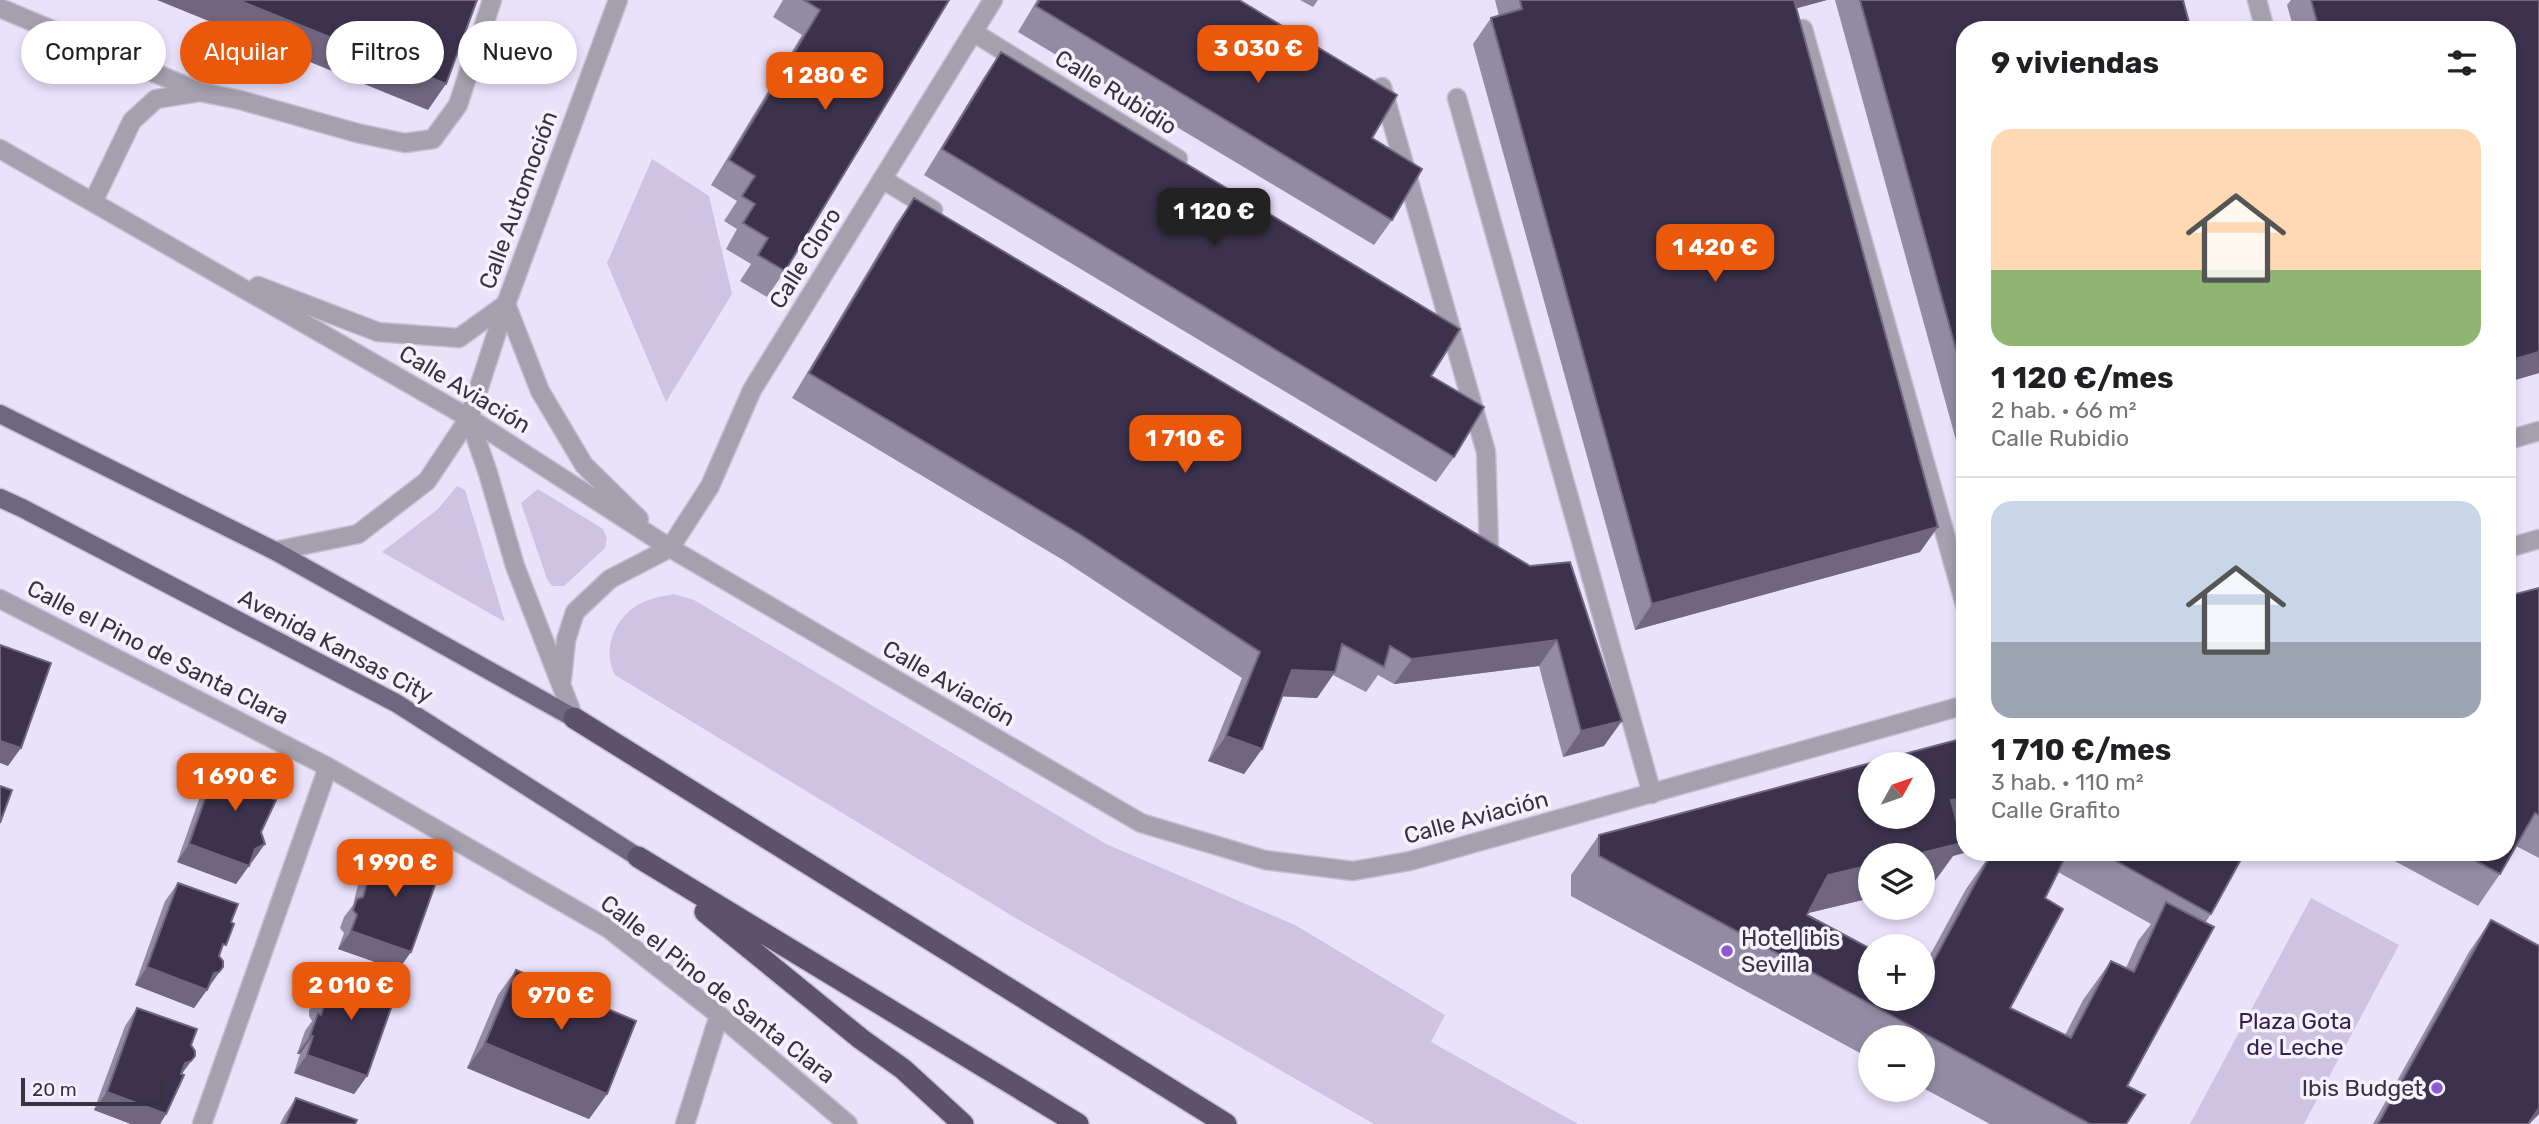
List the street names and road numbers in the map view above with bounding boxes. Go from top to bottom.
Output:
street label: Calle Rubidio [1050,43,1182,141]
street label: Calle Automoción [473,107,563,293]
street label: Calle Cloro [763,202,847,314]
street label: Calle Aviación [394,339,536,439]
street label: Calle el Pino de Santa Clara [22,574,294,730]
street label: Avenida Kansas City [234,583,438,709]
street label: Calle Aviación [878,634,1020,732]
street label: Calle Aviación [1401,784,1551,850]
street label: Calle el Pino de Santa Clara [595,889,841,1089]

